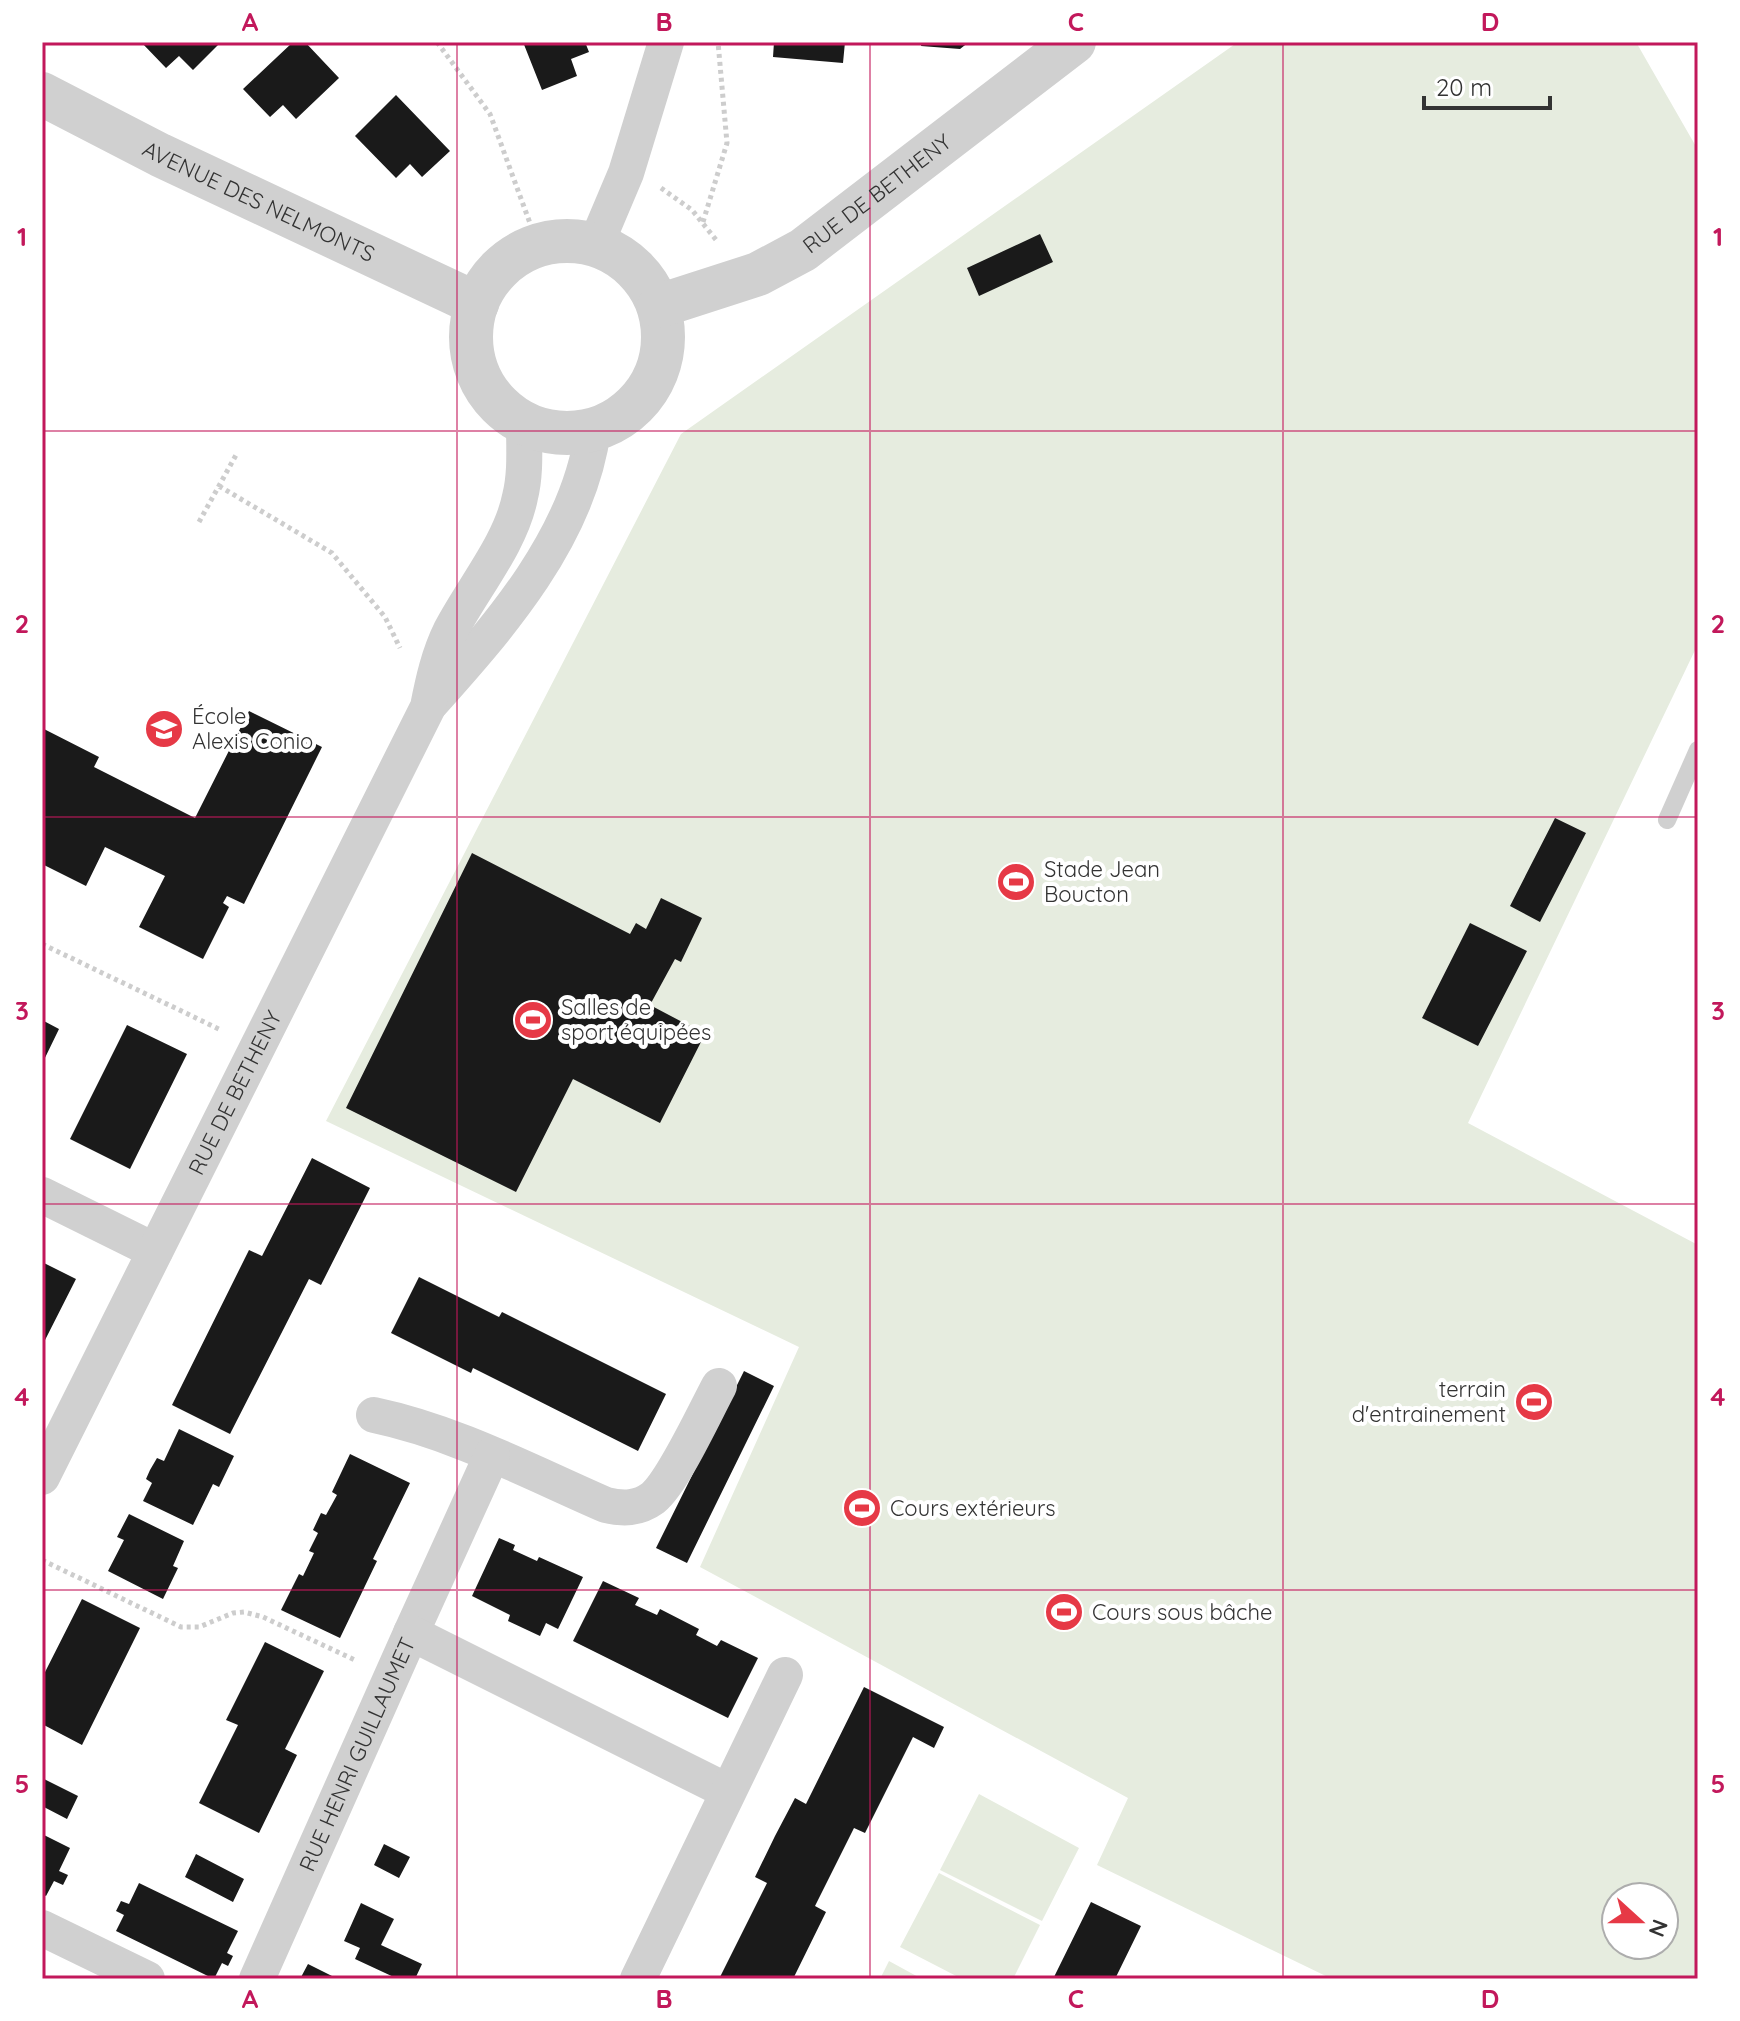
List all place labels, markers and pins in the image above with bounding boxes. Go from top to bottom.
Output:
place label: École Alexis Conio [192,702,313,755]
school or university icon: École Alexis Conio [143,708,185,750]
place label: Stade Jean Boucton [1044,855,1160,908]
sports icon: Stade Jean Boucton [995,861,1037,903]
place label: Salles de sport équipées [561,993,711,1046]
sports icon: Salles de sport équipées [512,999,554,1041]
place label: terrain d'entrainement [1352,1375,1506,1428]
sports icon: terrain d'entrainement [1513,1381,1555,1423]
sports icon: Cours extérieurs [841,1487,883,1529]
place label: Cours extérieurs [890,1494,1056,1522]
sports icon: Cours sous bâche [1043,1591,1085,1633]
place label: Cours sous bâche [1092,1598,1272,1626]

